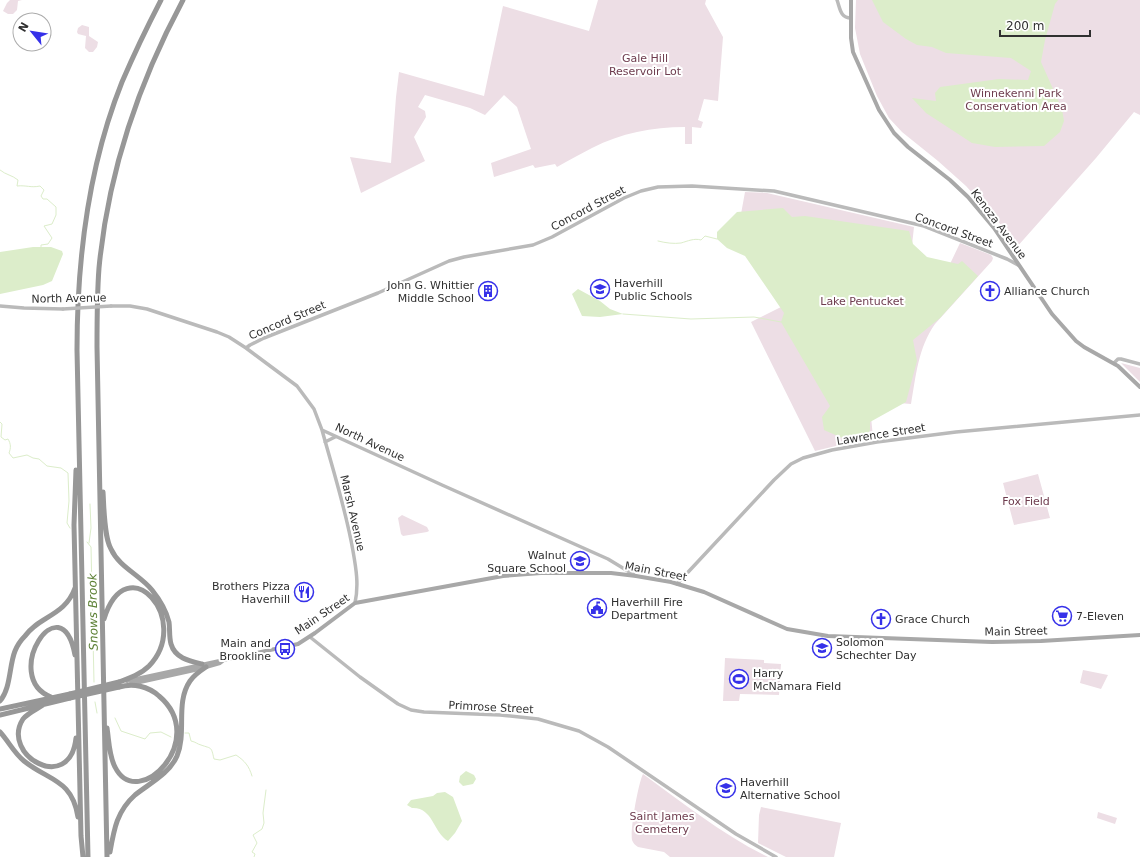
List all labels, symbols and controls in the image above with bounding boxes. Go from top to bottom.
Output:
north arrow [12,12,52,52]
scale bar [1000,12,1090,38]
text: 200 m [1006,19,1044,33]
text: N [16,20,32,34]
park label: Gale Hill Reservoir Lot [609,52,682,78]
park label: Winnekenni Park Conservation Area [965,87,1067,113]
street label: Concord Street [549,183,628,234]
street label: Kenoza Avenue [968,187,1029,262]
street label: Concord Street [913,210,995,251]
place label: Haverhill Public Schools [614,277,693,303]
school or university icon: Haverhill Public Schools [589,278,611,300]
place label: John G. Whittier Middle School [386,279,474,305]
building icon: John G. Whittier Middle School [477,280,499,302]
church icon: Alliance Church [979,280,1001,302]
place label: Alliance Church [1004,285,1090,298]
street label: North Avenue [31,291,107,306]
park label: Lake Pentucket [820,295,904,308]
street label: Concord Street [247,298,328,343]
street label: North Avenue [333,421,407,464]
street label: Lawrence Street [836,421,927,448]
street label: Marsh Avenue [337,474,368,553]
park label: Fox Field [1002,495,1050,508]
place label: Walnut Square School [487,549,567,575]
school or university icon: Walnut Square School [569,550,591,572]
street label: Main Street [624,559,689,584]
water label: Snows Brook [85,572,101,651]
place label: Brothers Pizza Haverhill [212,580,290,606]
restaurant icon: Brothers Pizza Haverhill [293,581,315,603]
street label: Main Street [292,591,353,637]
place label: Haverhill Fire Department [611,596,683,622]
public building icon: Haverhill Fire Department [586,597,608,619]
supermarket icon: 7-Eleven [1051,605,1073,627]
church icon: Grace Church [870,608,892,630]
place label: 7-Eleven [1076,610,1124,623]
place label: Grace Church [895,613,970,626]
street label: Main Street [984,624,1048,639]
place label: Solomon Schechter Day [836,636,917,662]
place label: Main and Brookline [219,637,271,663]
school or university icon: Solomon Schechter Day [811,637,833,659]
bus stop icon: Main and Brookline [274,638,296,660]
place label: Harry McNamara Field [753,667,841,693]
sports icon: Harry McNamara Field [728,668,750,690]
street label: Primrose Street [448,699,535,716]
place label: Haverhill Alternative School [740,776,840,802]
school or university icon: Haverhill Alternative School [715,777,737,799]
park label: Saint James Cemetery [630,810,695,836]

